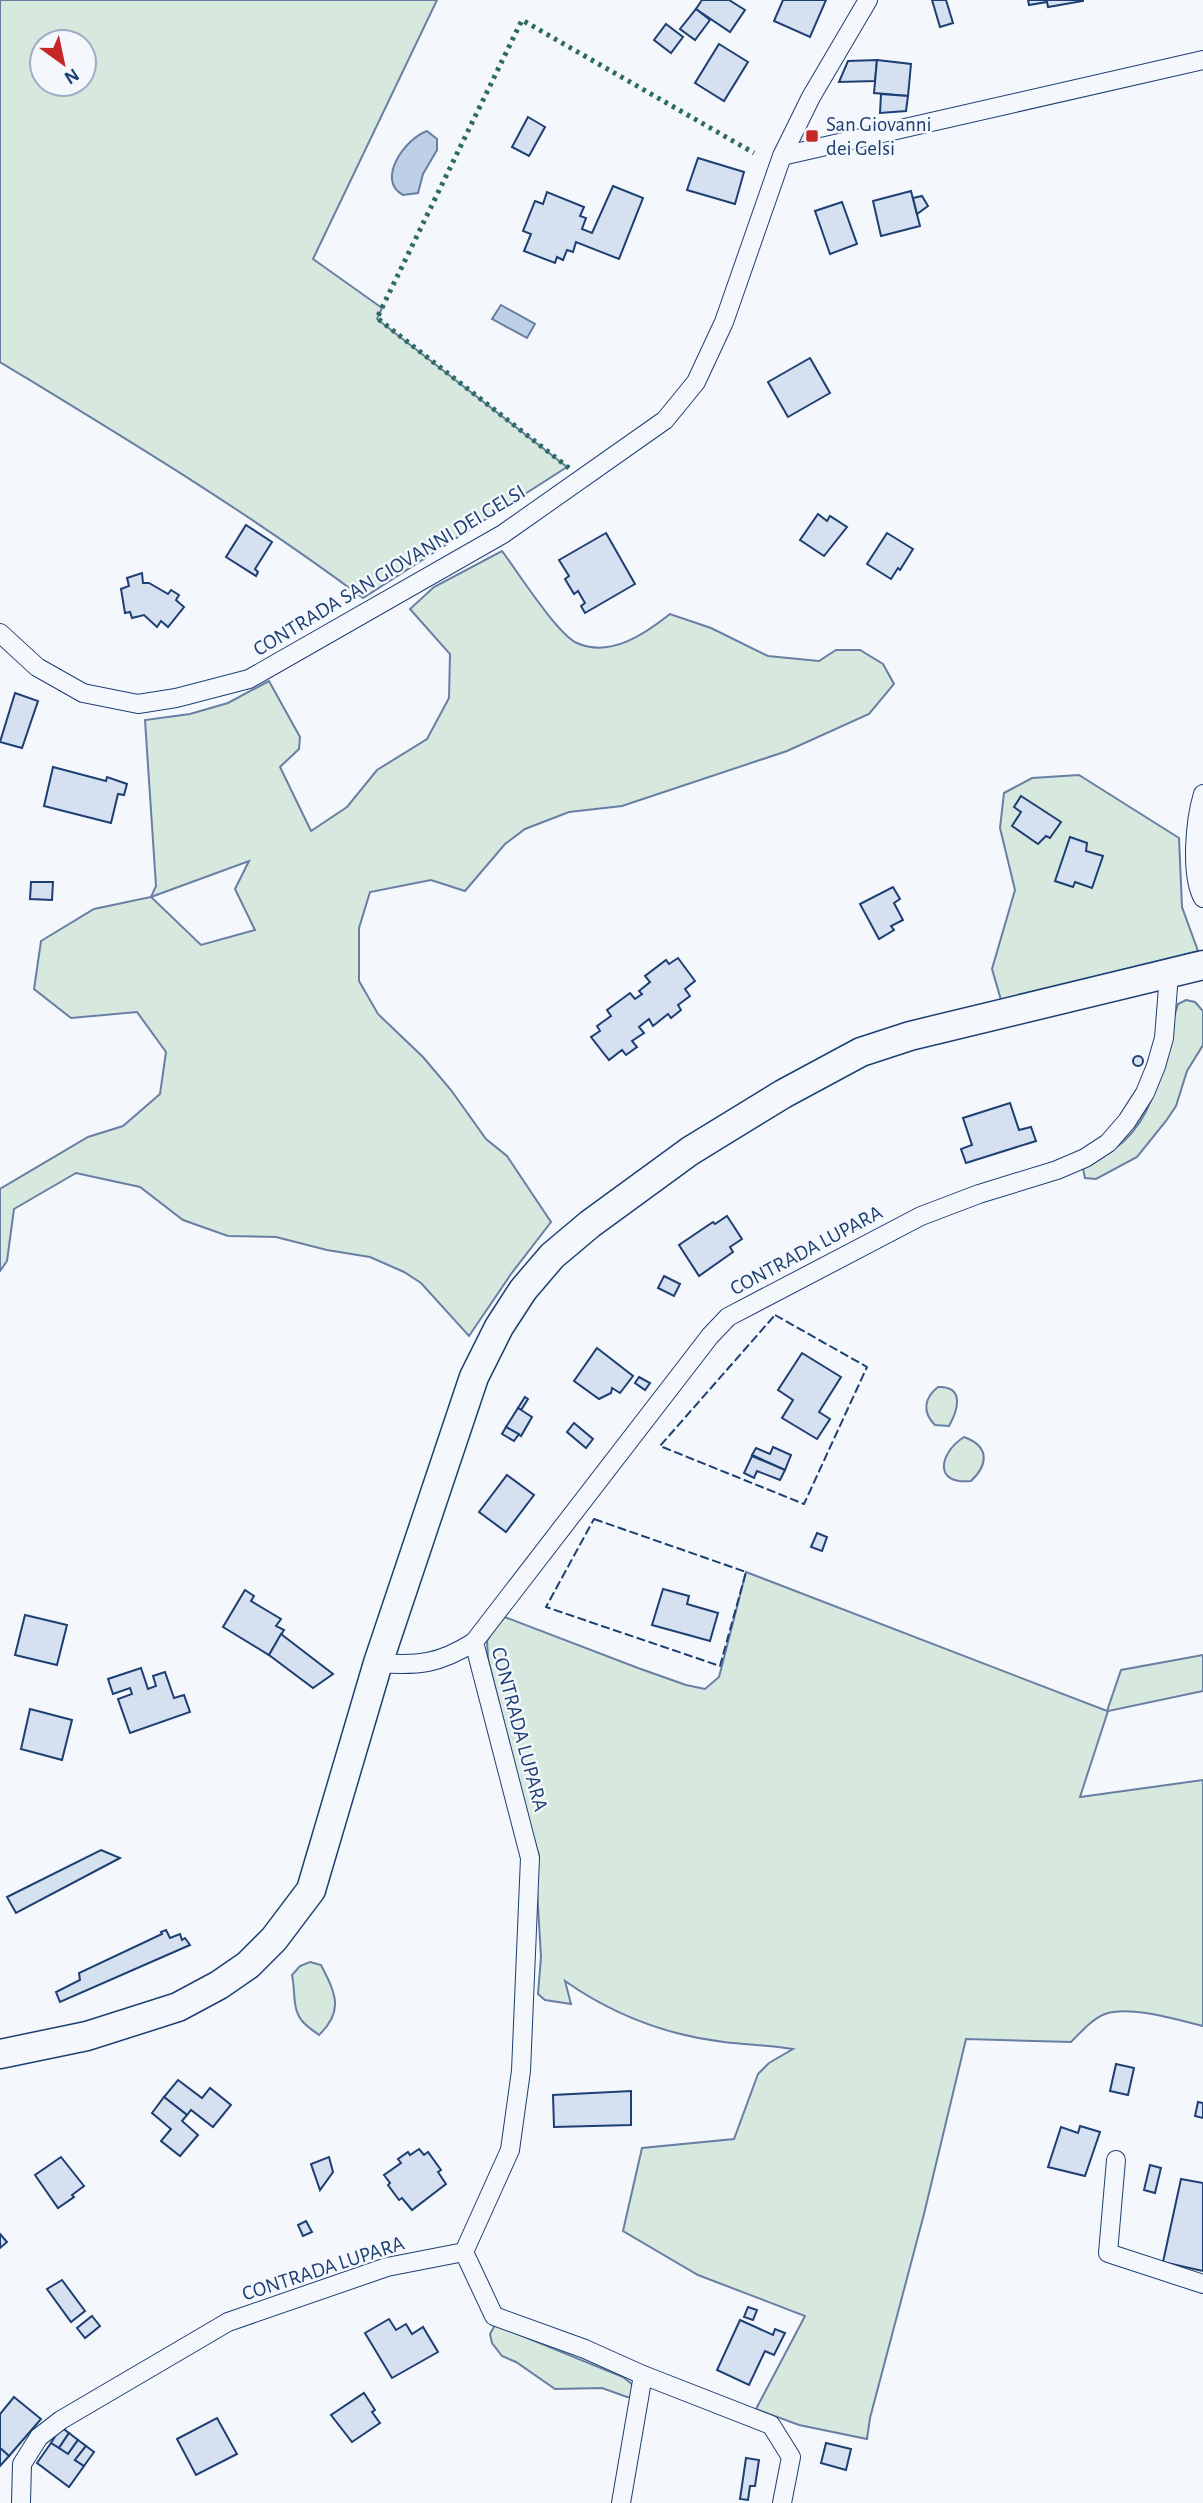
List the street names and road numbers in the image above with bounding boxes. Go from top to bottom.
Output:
street label: CONTRADA SAN GIOVANNI DEI GELSI [250,481,529,660]
street label: CONTRADA LUPARA [727,1202,886,1299]
street label: CONTRADA LUPARA [488,1645,552,1813]
street label: CONTRADA LUPARA [240,2232,407,2305]

